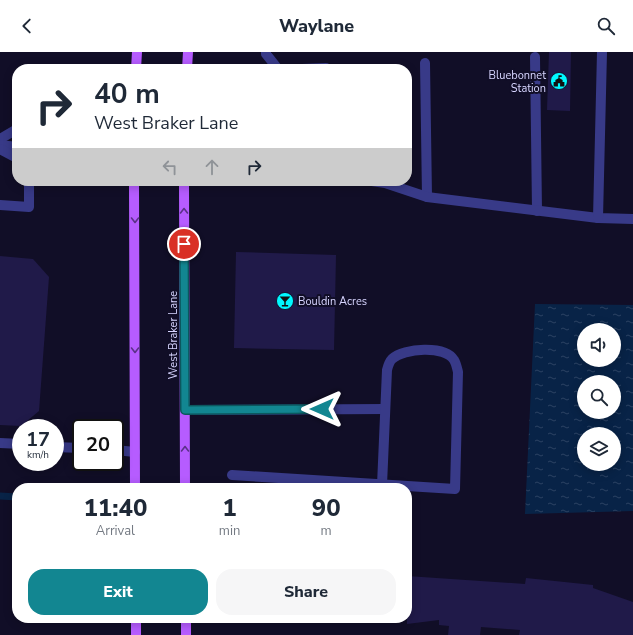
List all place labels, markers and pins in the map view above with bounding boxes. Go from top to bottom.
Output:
place label: Bluebonnet Station [489,68,546,96]
public building icon: Bluebonnet Station [549,71,569,91]
pin [167,227,201,261]
bar icon: Bouldin Acres [275,291,295,311]
place label: Bouldin Acres [298,294,367,309]

